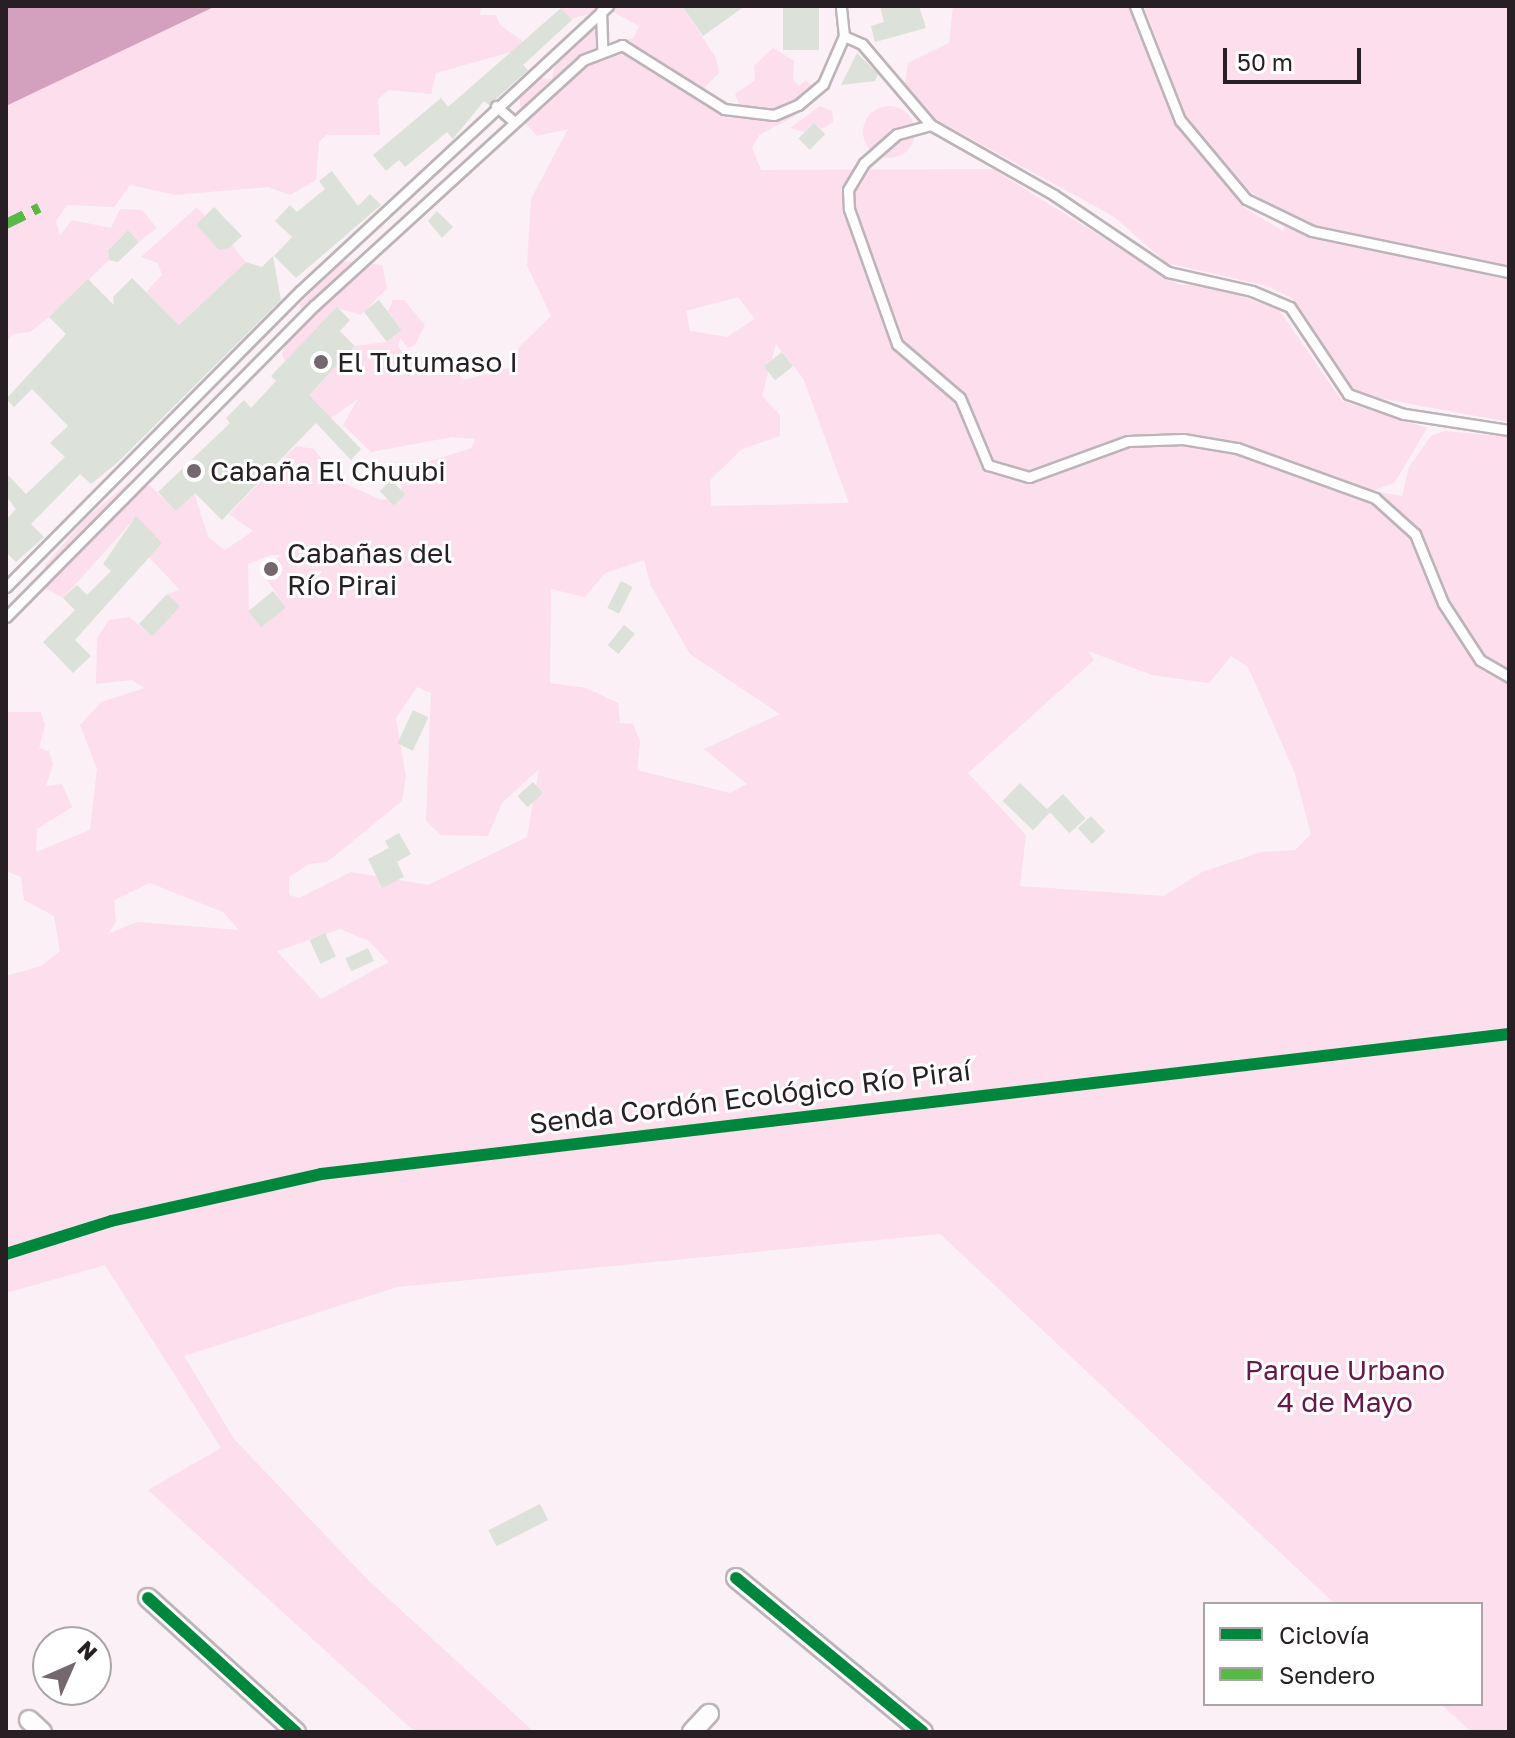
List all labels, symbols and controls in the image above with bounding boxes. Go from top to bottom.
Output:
scale bar [1227,32,1365,82]
text: 50 m [1237,47,1293,76]
place label: El Tutumaso I [337,345,518,379]
marker: El Tutumaso I [312,353,330,371]
place label: Cabaña El Chuubi [210,454,446,488]
marker: Cabaña El Chuubi [185,462,203,480]
place label: Cabañas del Río Pirai [287,536,452,602]
marker: Cabañas del Río Pirai [262,560,280,578]
street label: Senda Cordón Ecológico Río Piraí [527,1053,973,1141]
park label: Parque Urbano 4 de Mayo [1245,1353,1445,1419]
legend [1203,1602,1483,1706]
text: Ciclovía [1279,1620,1370,1649]
north arrow [32,1626,112,1706]
text: N [72,1635,103,1666]
text: Sendero [1279,1660,1375,1689]

